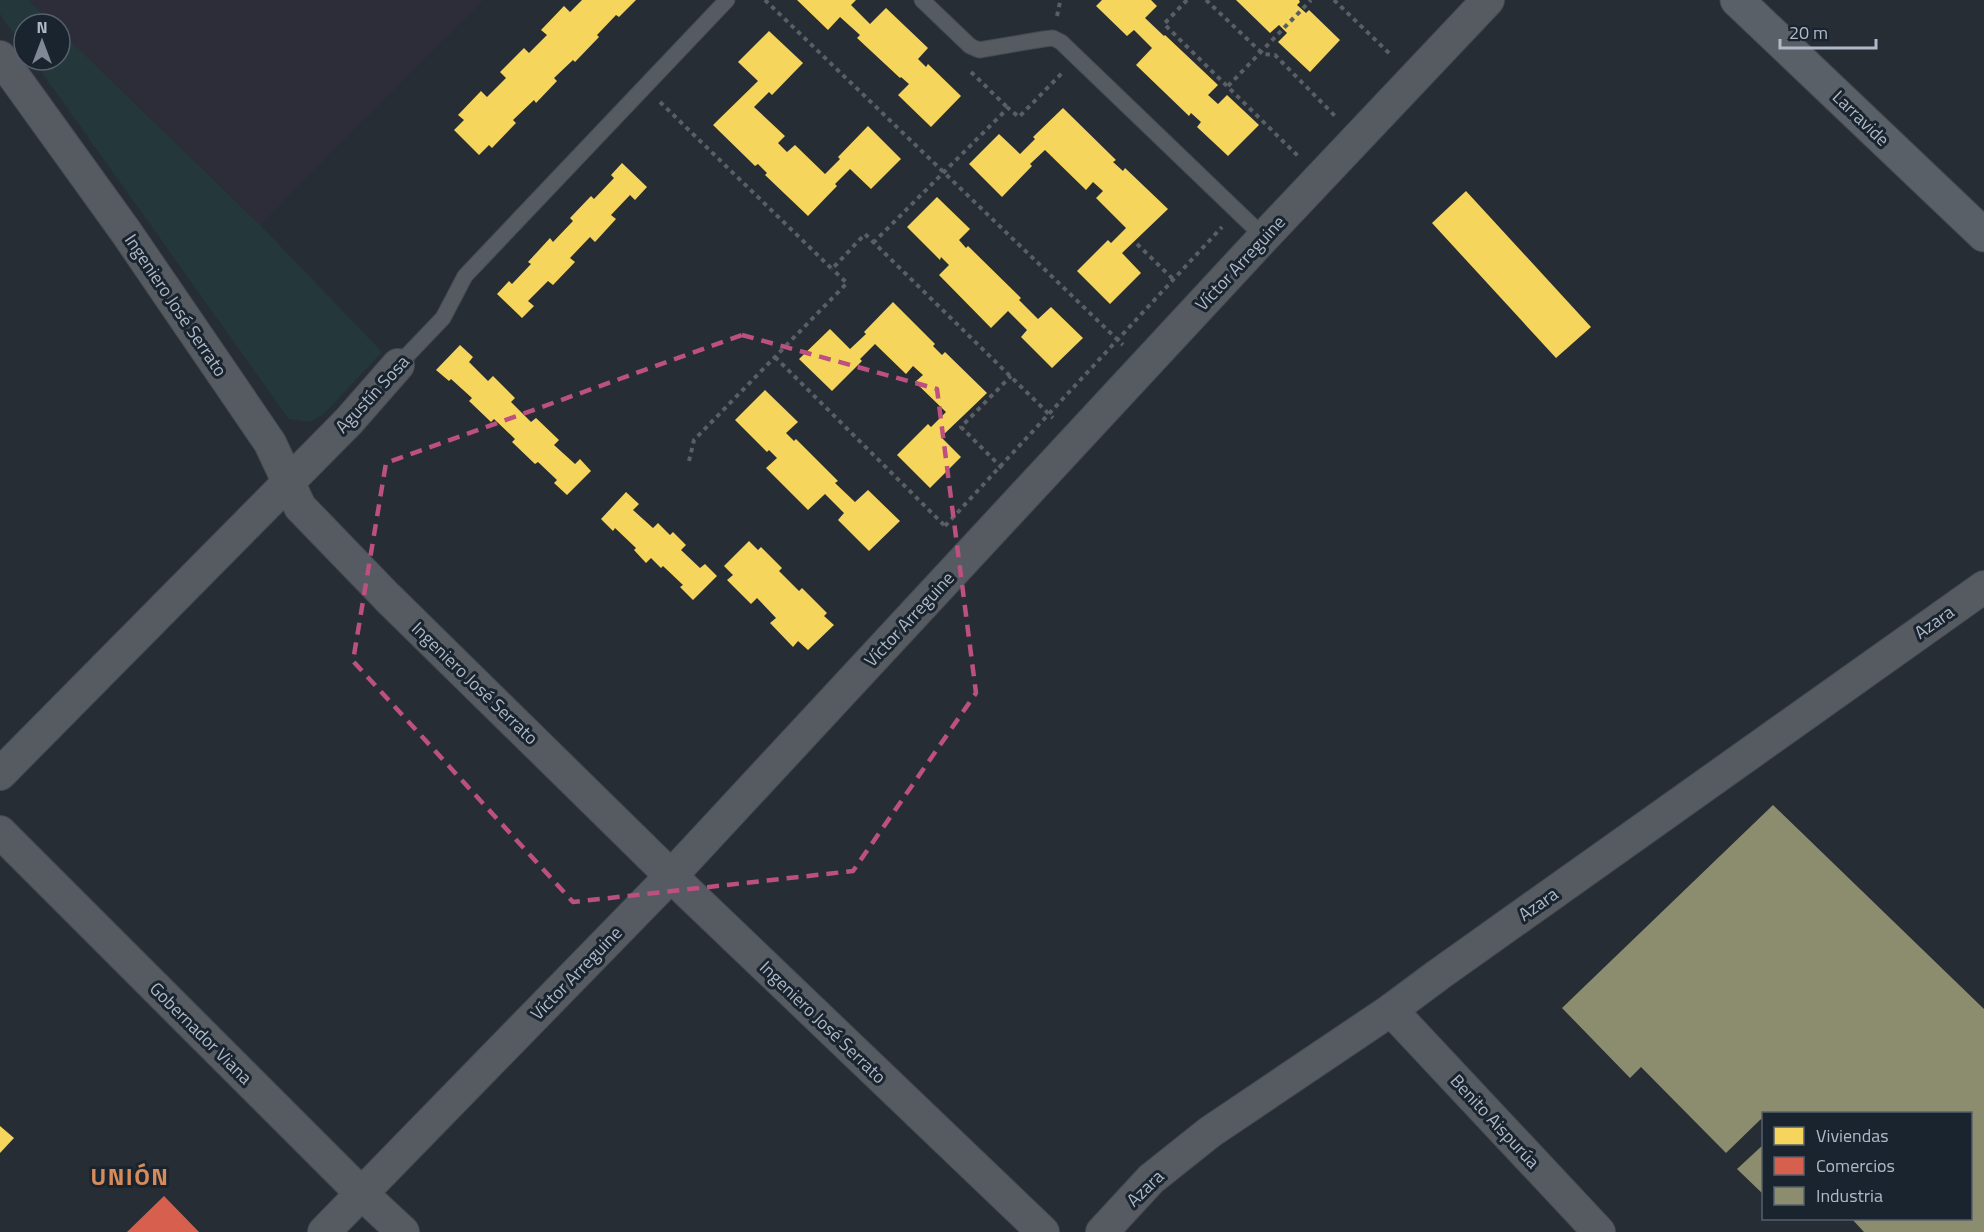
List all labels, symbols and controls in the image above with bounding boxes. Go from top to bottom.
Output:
north arrow [12,12,72,72]
scale bar [1780,12,1876,50]
text: N [36,15,48,39]
text: 20 m [1789,19,1828,46]
street label: Larravide [1826,84,1896,152]
street label: Víctor Arreguine [1189,209,1291,317]
street label: Ingeniero José Serrato [118,228,234,382]
street label: Agustín Sosa [329,349,415,439]
street label: Víctor Arreguine [858,565,960,673]
street label: Azara [1909,599,1959,645]
street label: Ingeniero José Serrato [406,615,544,751]
street label: Azara [1513,881,1563,927]
street label: Víctor Arreguine [524,920,628,1026]
street label: Ingeniero José Serrato [754,954,892,1090]
street label: Gobernador Viana [144,976,258,1090]
street label: Benito Aispurúa [1444,1068,1546,1174]
legend [1762,1112,1972,1220]
text: Viviendas [1816,1122,1889,1149]
text: Comercios [1816,1152,1895,1179]
district label: UNIÓN [91,1158,169,1194]
street label: Azara [1120,1163,1170,1213]
text: Industria [1816,1182,1883,1209]

